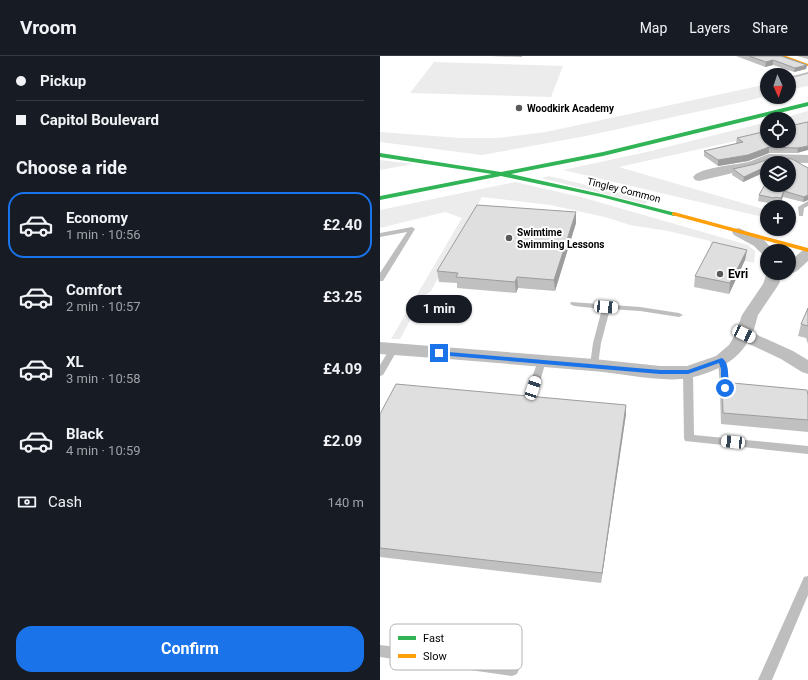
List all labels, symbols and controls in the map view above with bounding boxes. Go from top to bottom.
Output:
text: Vroom [20,16,77,39]
text: Map [640,20,667,36]
text: Layers [689,20,730,36]
text: Share [752,20,788,36]
north arrow [760,68,796,104]
map controls [760,68,796,280]
text: Pickup [40,72,86,90]
marker: Woodkirk Academy [514,103,524,113]
place label: Woodkirk Academy [527,103,615,114]
text: Capitol Boulevard [40,111,159,129]
button: locate [760,112,796,148]
button: layers [760,156,796,192]
text: Choose a ride [16,157,127,178]
street label: Tingley Common [586,176,662,204]
button: + [760,200,796,236]
icon: car [18,207,54,243]
text: Economy [66,209,128,227]
text: £2.40 [323,216,362,234]
text: 1 min · 10:56 [66,227,141,242]
place label: Swimtime Swimming Lessons [517,227,604,250]
marker: Swimtime Swimming Lessons [504,233,514,243]
button: − [760,244,796,280]
place label: Evri [728,267,748,281]
marker: Evri [715,269,725,279]
icon: car [18,279,54,315]
text: Comfort [66,281,122,299]
text: £3.25 [323,288,362,306]
callout: 1 min [406,295,472,323]
text: 2 min · 10:57 [66,299,141,314]
car [594,300,618,314]
text: 1 min [423,301,455,316]
car [731,323,757,345]
route end [430,344,448,362]
icon: car [18,351,54,387]
text: XL [66,353,84,371]
text: £4.09 [323,360,362,378]
text: 3 min · 10:58 [66,371,141,386]
car [524,375,542,401]
route start [716,379,734,397]
icon: car [18,423,54,459]
text: Black [66,425,103,443]
text: £2.09 [323,432,362,450]
car [720,435,746,449]
text: 4 min · 10:59 [66,443,141,458]
icon: cash [16,491,38,513]
text: Cash [48,493,82,511]
text: 140 m [327,495,364,510]
legend [390,624,522,670]
button: Confirm [16,626,364,672]
text: Fast [423,632,445,645]
text: Slow [423,650,447,663]

